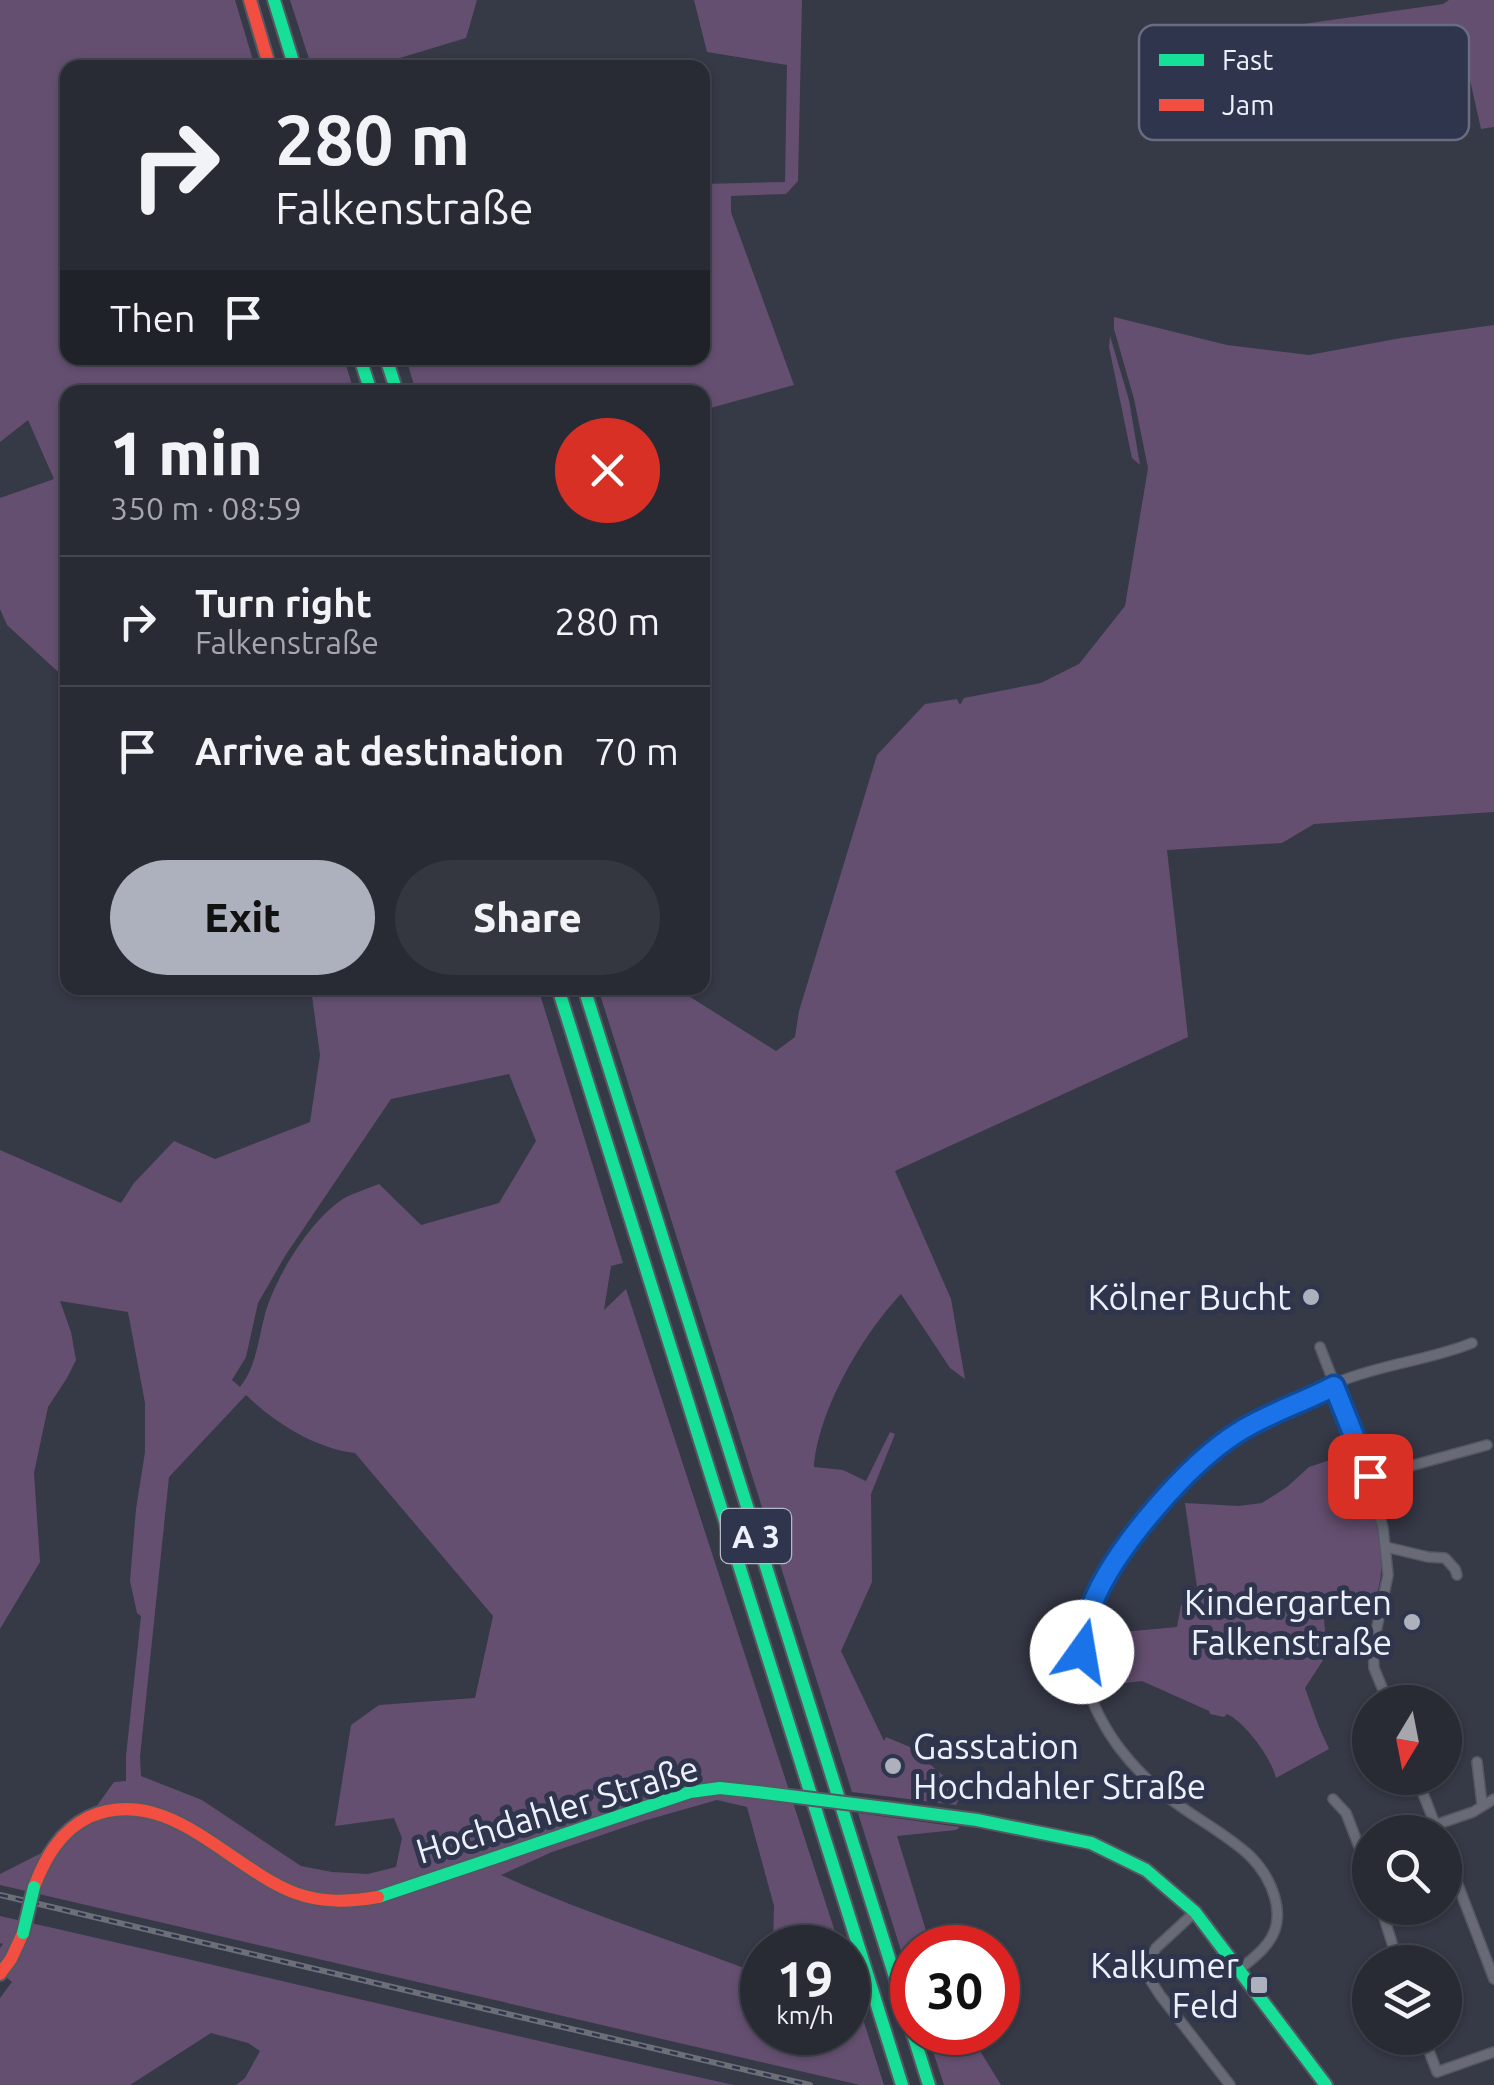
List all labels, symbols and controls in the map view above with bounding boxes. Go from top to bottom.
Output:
legend [1139,25,1469,140]
text: Fast [1222,44,1273,75]
text: Jam [1222,89,1274,120]
icon: right [110,100,240,230]
text: 280 m [275,100,470,178]
text: Falkenstraße [275,182,534,233]
icon: arrive [216,290,271,345]
text: Then [110,297,196,339]
button: close [555,418,660,523]
text: 1 min [110,419,263,486]
text: 350 m · 08:59 [110,490,302,526]
text: Turn right [195,582,372,624]
icon: right [110,594,165,649]
text: 280 m [554,600,660,642]
text: Falkenstraße [195,624,379,660]
icon: arrive [110,724,165,779]
text: Arrive at destination [195,730,564,772]
text: 70 m [594,730,679,772]
button: Exit [110,860,375,975]
button: Share [395,860,660,975]
place label: Kölner Bucht [1088,1277,1291,1317]
marker: Kölner Bucht [1300,1286,1322,1308]
pin [1328,1434,1413,1519]
icon: arrive [1343,1449,1398,1504]
road number: A 3 [721,1509,791,1563]
place label: Kindergarten Falkenstraße [1184,1582,1392,1662]
position arrow [1030,1600,1134,1704]
marker: Kindergarten Falkenstraße [1401,1611,1423,1633]
north arrow [1352,1685,1462,1795]
map controls [1352,1685,1462,2055]
place label: Gasstation Hochdahler Straße [913,1726,1206,1806]
street label: Hochdahler Straße [411,1747,703,1871]
marker: Gasstation Hochdahler Straße [882,1755,904,1777]
button: search [1352,1815,1462,1925]
speed limit sign: 30 [890,1925,1020,2055]
place label: Kalkumer Feld [1090,1945,1239,2025]
button: layers [1352,1945,1462,2055]
text: 19 [777,1950,833,2006]
marker: Kalkumer Feld [1248,1974,1270,1996]
text: km/h [776,2001,834,2029]

